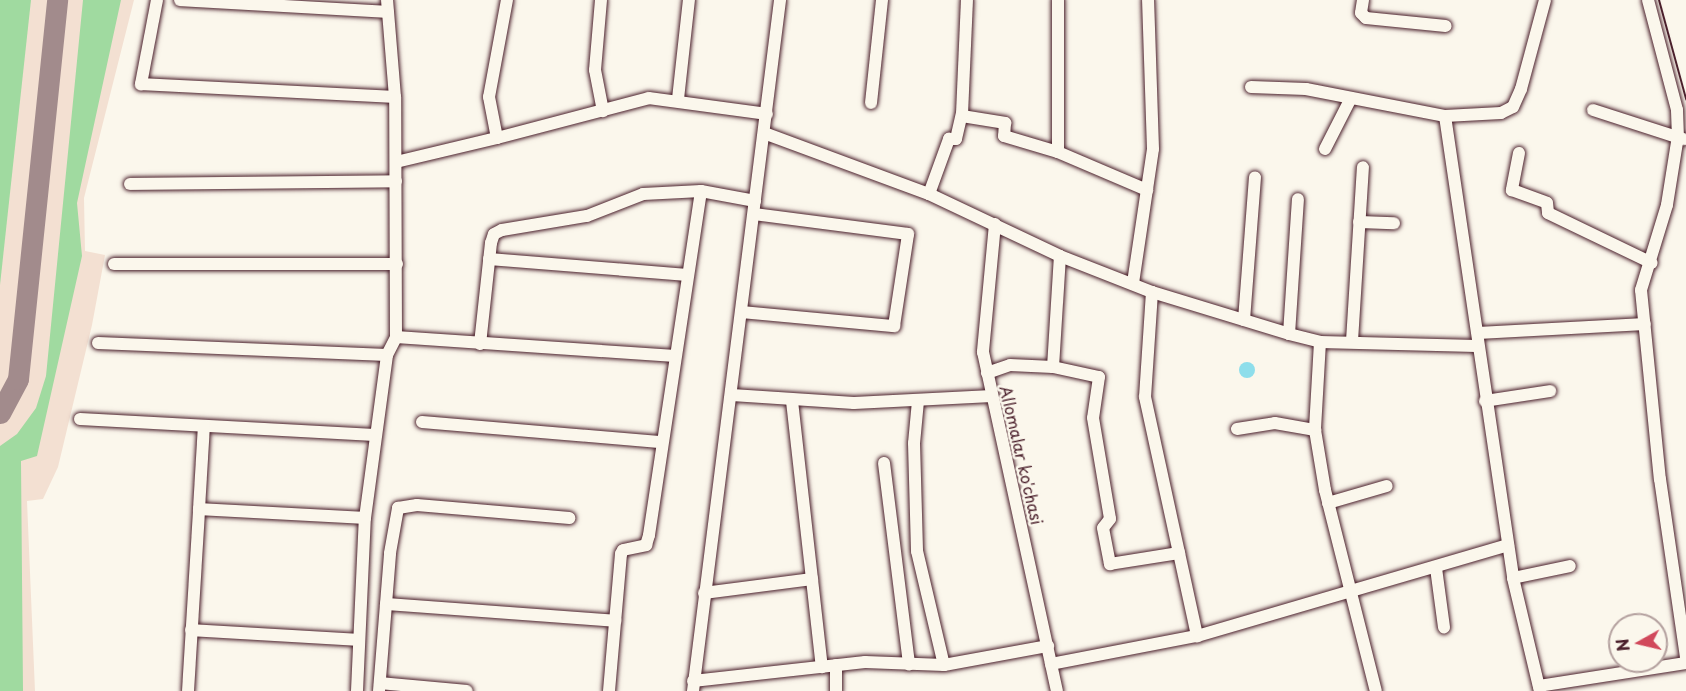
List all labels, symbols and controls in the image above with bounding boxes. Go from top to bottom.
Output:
street label: Allomalar ko'chasi [997,384,1047,526]
north arrow [1608,613,1668,673]
text: N [1609,637,1635,653]

